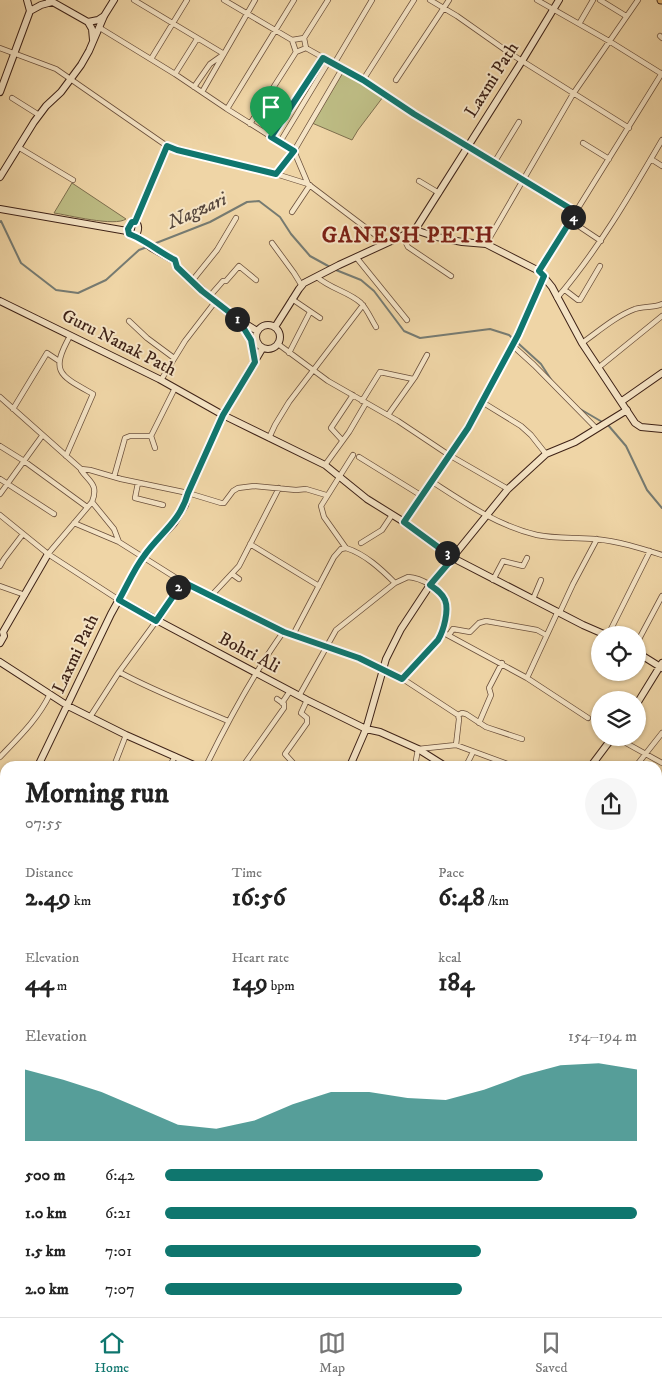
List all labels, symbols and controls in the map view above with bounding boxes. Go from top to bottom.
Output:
street label: Laxmi Path [460,38,524,122]
pin [250,86,292,137]
icon: arrive [257,93,285,121]
water label: Nagzari [163,187,231,235]
pin: 4 [560,204,586,230]
text: 4 [569,208,578,226]
district label: GANESH PETH [322,222,494,249]
street label: Guru Nanak Path [58,305,180,382]
pin: 1 [224,306,250,332]
text: 1 [235,310,240,328]
pin: 3 [434,540,460,566]
text: 3 [445,544,450,562]
pin: 2 [166,574,190,600]
text: 2 [175,578,182,596]
street label: Laxmi Path [48,610,104,697]
map controls [591,626,646,746]
button: locate [591,626,646,681]
street label: Bohri Ali [215,628,283,678]
button: layers [591,691,646,746]
text: Morning run [25,776,169,811]
button: share [585,778,637,830]
text: 07:55 [25,813,62,833]
text: Distance [25,864,73,882]
text: Time [232,864,262,882]
text: Pace [438,864,464,882]
text: 2.49 [25,882,71,913]
text: 16:56 [232,882,286,913]
text: 6:48 [438,882,485,913]
text: km [71,892,91,910]
text: /km [485,892,509,910]
text: Elevation [25,949,79,967]
text: Heart rate [232,949,289,967]
text: kcal [438,949,461,967]
text: 44 [25,967,54,998]
text: 149 [232,967,268,998]
text: 184 [438,967,474,998]
text: m [54,977,67,995]
text: bpm [268,977,295,995]
text: Elevation [25,1026,87,1046]
text: 154–194 m [568,1026,637,1046]
text: 500 m [25,1165,66,1185]
text: 6:42 [105,1165,135,1185]
text: 1.0 km [25,1203,67,1223]
text: 6:21 [105,1203,131,1223]
text: 1.5 km [25,1241,66,1261]
text: 7:01 [105,1241,132,1261]
text: 2.0 km [25,1279,69,1299]
text: 7:07 [105,1279,135,1299]
tab: Home [95,1329,129,1377]
tab: Map [318,1329,346,1377]
tab: Saved [535,1329,567,1377]

